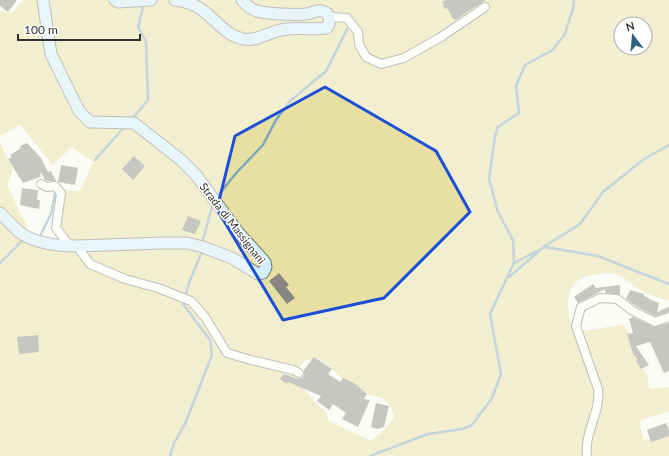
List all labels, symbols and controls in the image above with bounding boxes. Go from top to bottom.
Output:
scale bar [18,16,140,42]
north arrow [613,16,653,56]
text: N [624,18,636,33]
text: 100 m [24,22,58,37]
street label: Strada di Massignani [197,180,269,266]

